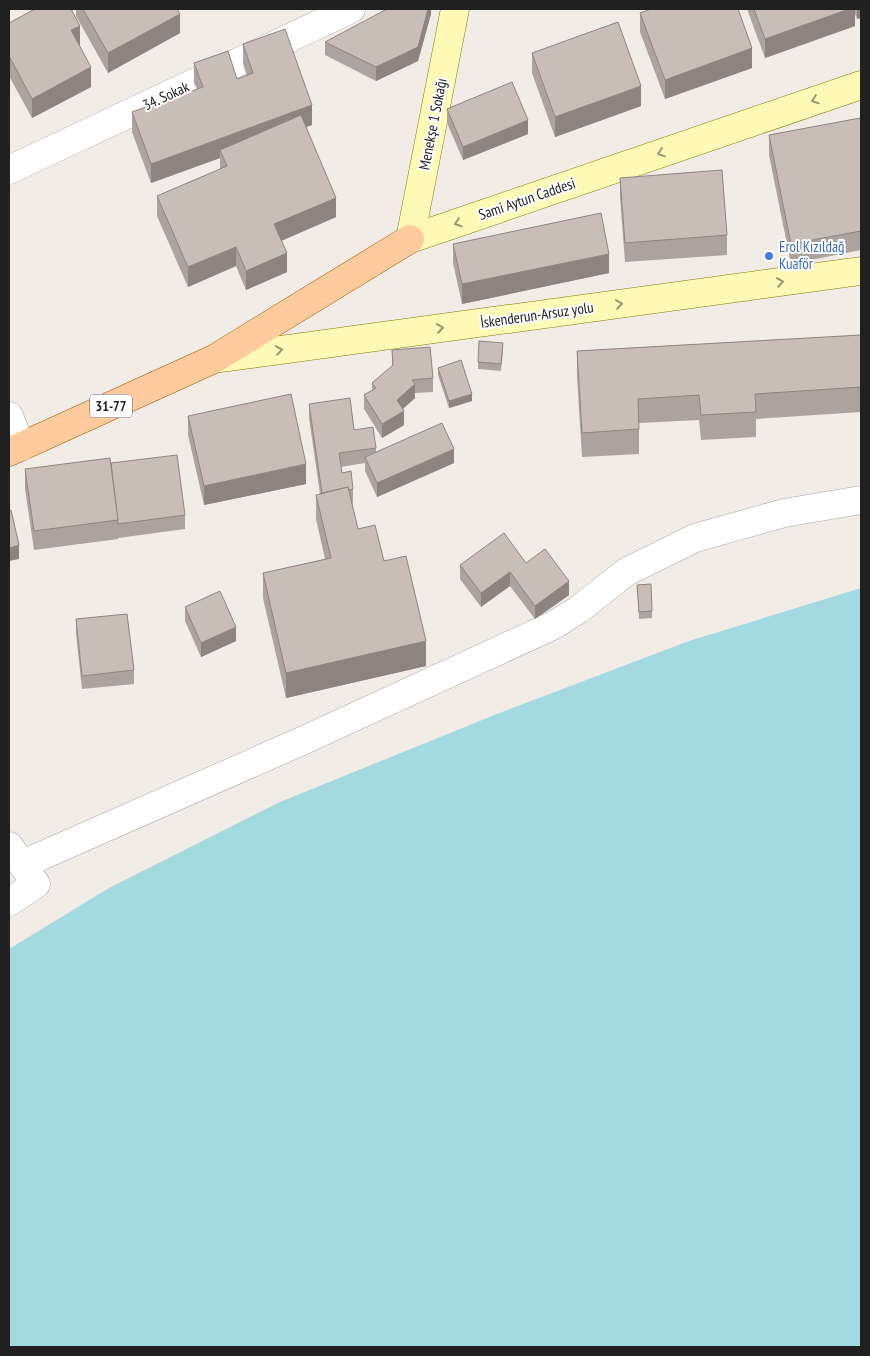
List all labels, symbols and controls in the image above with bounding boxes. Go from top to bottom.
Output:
street label: Menekşe 1 Sokağı [414,76,451,171]
street label: 34. Sokak [140,77,192,114]
one-way arrow [811,95,820,105]
one-way arrow [658,147,666,157]
street label: Sami Aytun Caddesi [476,173,578,224]
one-way arrow [454,217,463,227]
place label: Erol Kızıldağ Kuaför [779,237,844,273]
marker: Erol Kızıldağ Kuaför [763,250,775,262]
one-way arrow [776,277,784,288]
street label: İskenderun-Arsuz yolu [479,297,595,332]
one-way arrow [615,299,623,310]
one-way arrow [437,323,445,334]
one-way arrow [276,345,284,356]
road number: 31-77 [90,394,132,418]

